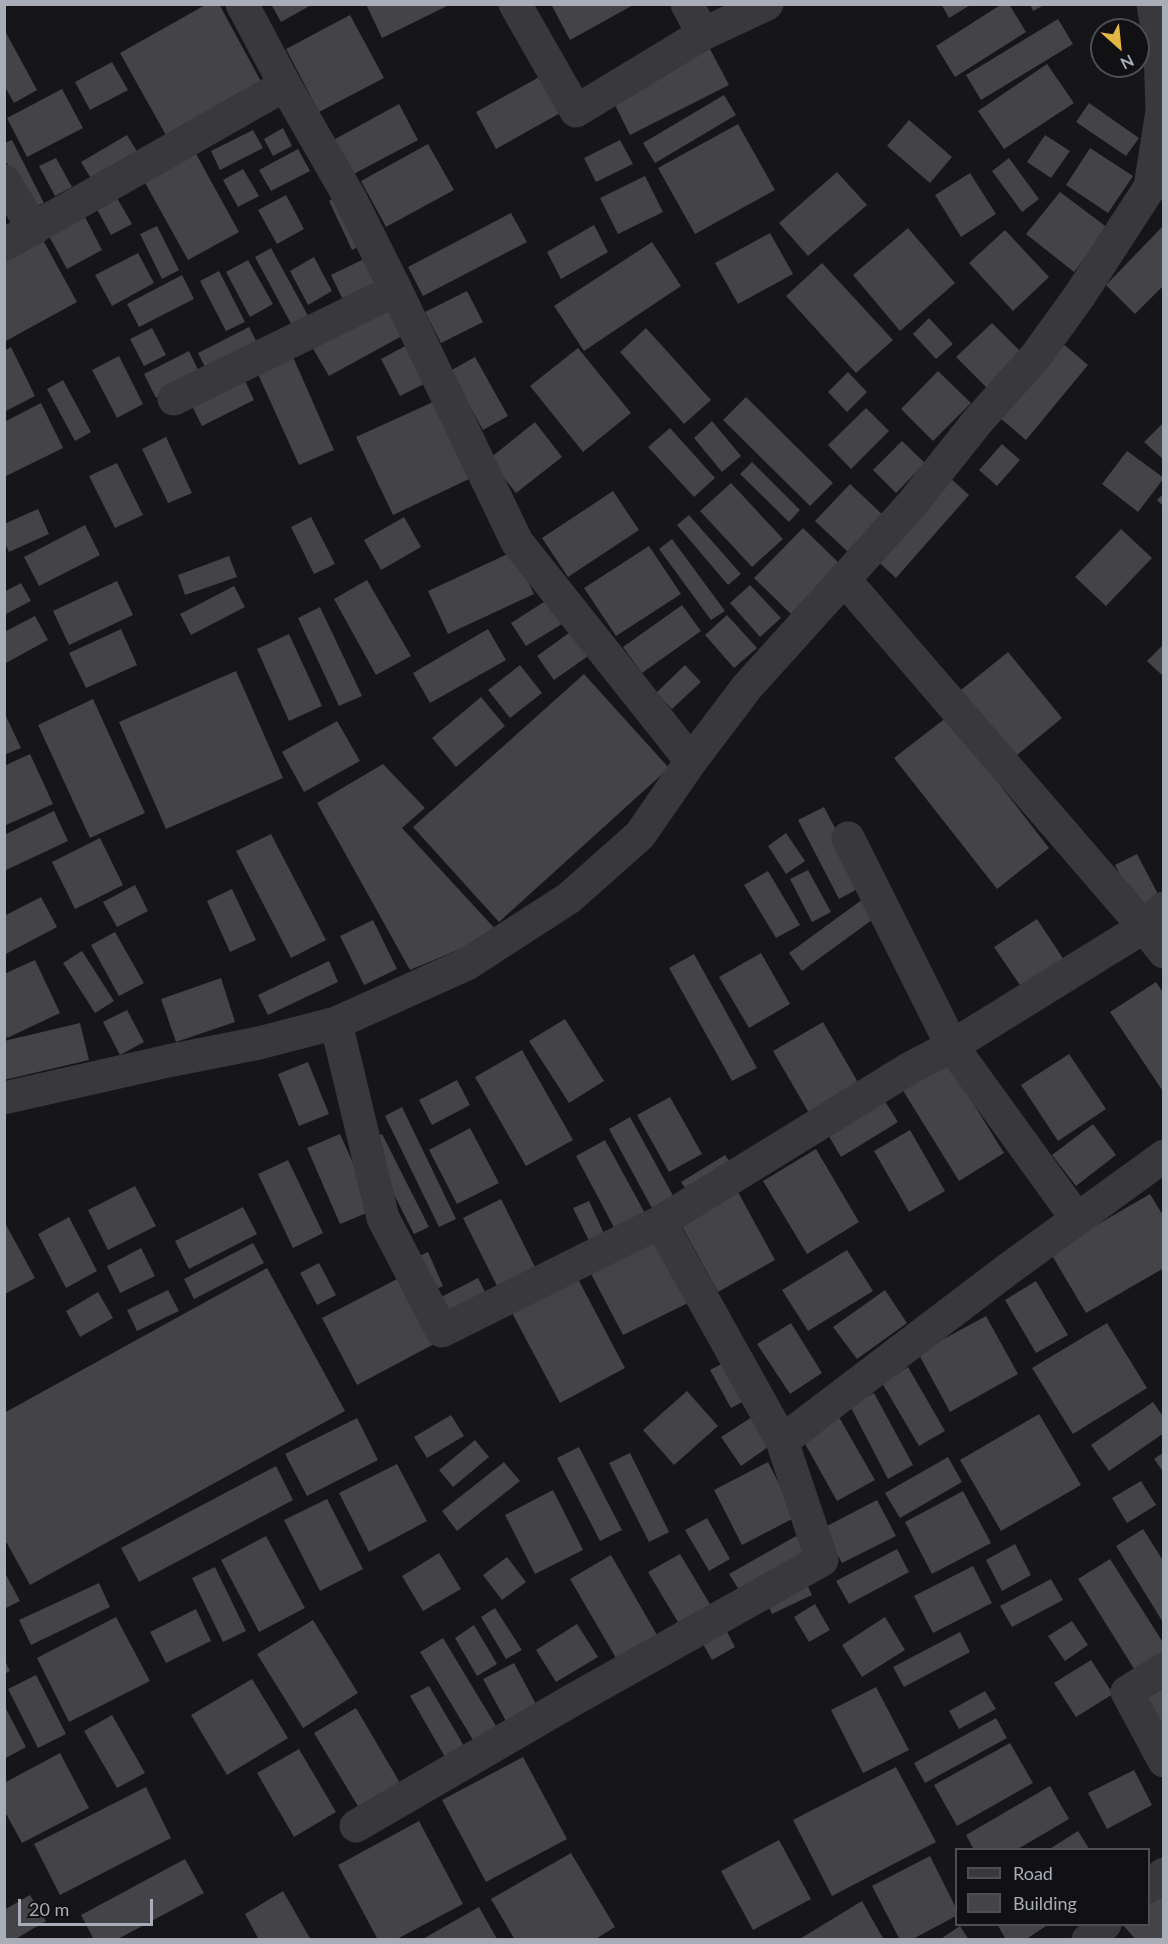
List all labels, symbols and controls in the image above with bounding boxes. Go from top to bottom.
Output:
north arrow [1090,18,1150,78]
text: N [1118,51,1137,74]
legend [955,1848,1150,1926]
text: Road [1013,1862,1053,1884]
scale bar [21,1887,156,1925]
text: Building [1013,1892,1077,1914]
text: 20 m [29,1898,69,1920]

